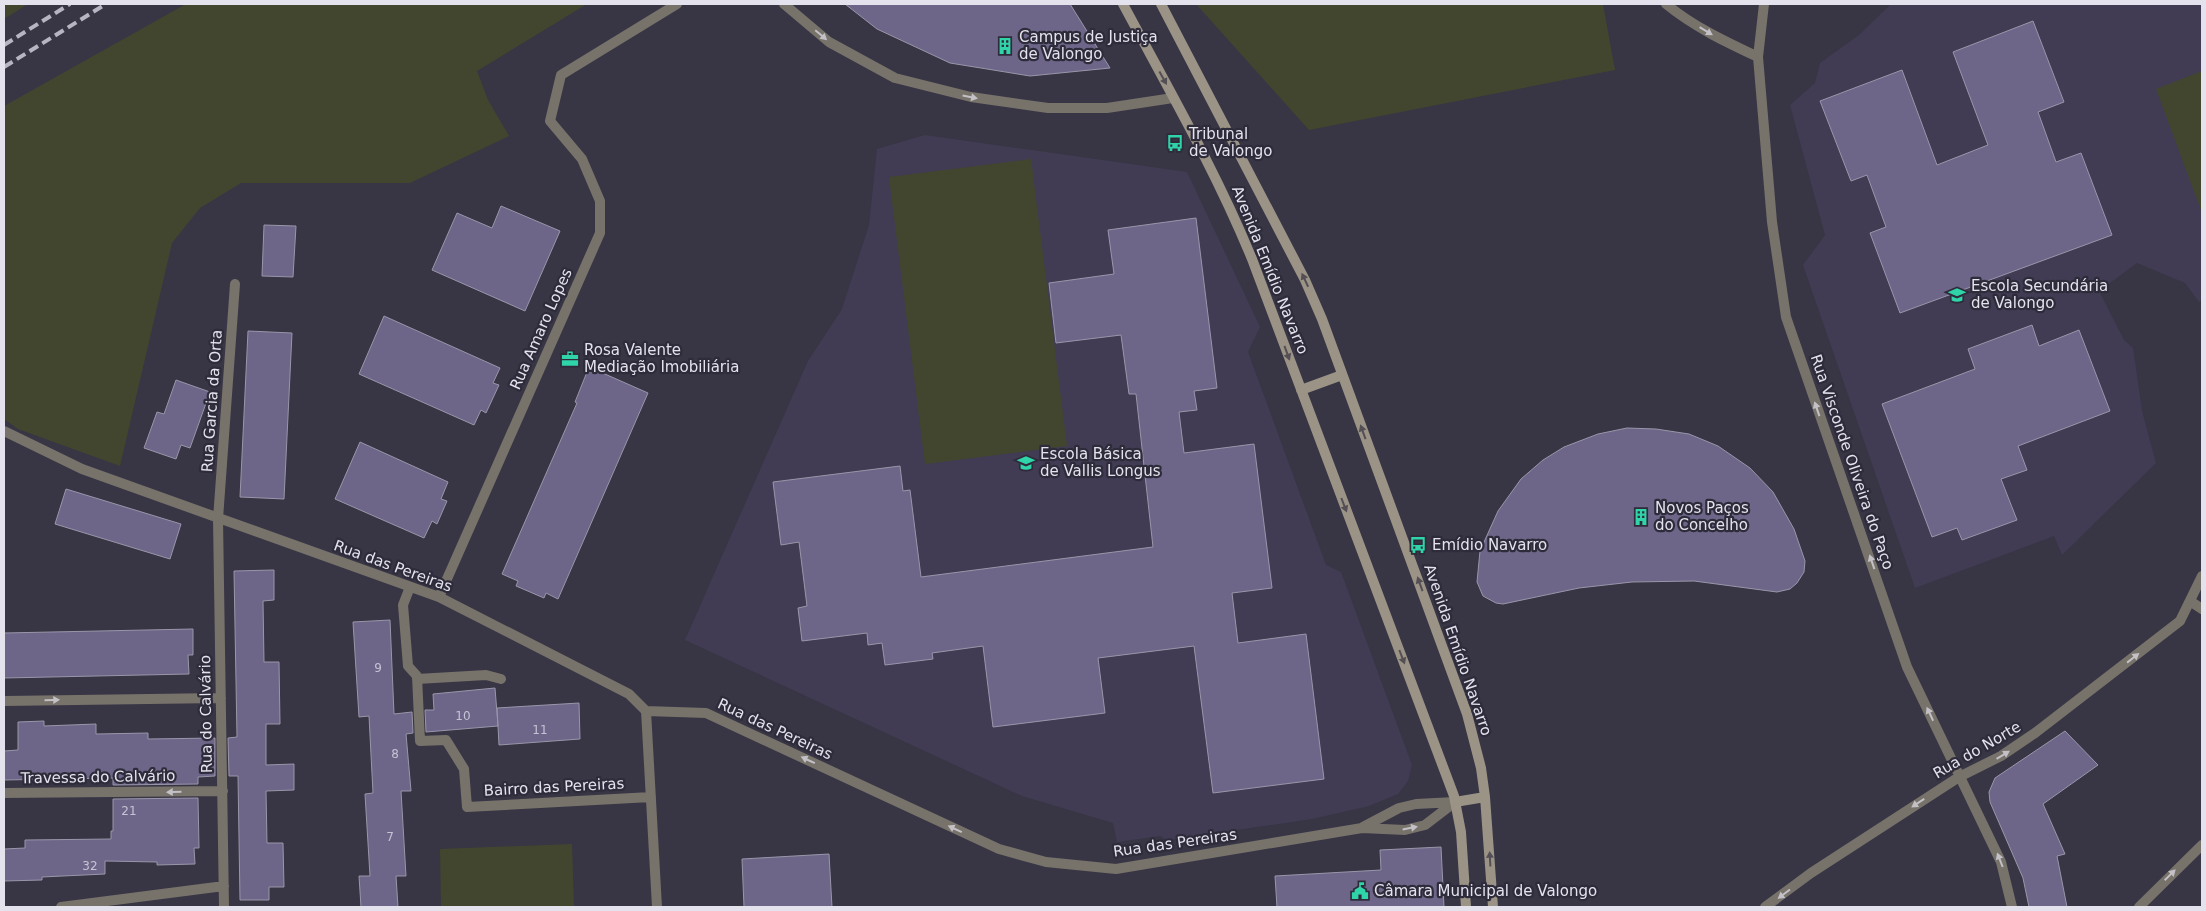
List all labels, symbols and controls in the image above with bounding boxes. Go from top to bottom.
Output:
one-way arrow [1700,27,1713,36]
place label: Campus de Justiça de Valongo [1019,28,1158,63]
one-way arrow [815,30,828,41]
building icon: Campus de Justiça de Valongo [995,36,1015,56]
one-way arrow [1158,71,1167,84]
one-way arrow [962,93,978,101]
place label: Tribunal de Valongo [1188,125,1272,160]
bus stop icon: Tribunal de Valongo [1165,133,1185,153]
street label: Avenida Emídio Navarro [1228,183,1312,357]
street label: Rua Amaro Lopes [506,265,576,392]
one-way arrow [1301,273,1309,287]
place label: Escola Secundária de Valongo [1971,277,2108,312]
school or university icon: Escola Secundária de Valongo [1947,285,1967,305]
street label: Rua Garcia da Orta [198,329,226,473]
place label: Rosa Valente Mediação Imobiliária [584,341,739,376]
one-way arrow [1284,345,1291,360]
office icon: Rosa Valente Mediação Imobiliária [560,349,580,369]
street label: Rua Visconde Oliveira do Paço [1807,352,1897,572]
one-way arrow [1813,401,1821,416]
one-way arrow [1359,424,1367,439]
place label: Escola Básica de Vallis Longus [1040,445,1161,480]
school or university icon: Escola Básica de Vallis Longus [1016,453,1036,473]
one-way arrow [1341,498,1349,512]
place label: Novos Paços do Concelho [1655,499,1749,534]
building icon: Novos Paços do Concelho [1631,507,1651,527]
bus stop icon: Emídio Navarro [1408,535,1428,555]
street label: Rua das Pereiras [331,536,455,596]
place label: Emídio Navarro [1432,536,1547,554]
one-way arrow [1868,554,1876,569]
street label: Avenida Emídio Navarro [1420,562,1496,738]
one-way arrow [1416,576,1424,591]
one-way arrow [1398,650,1406,664]
one-way arrow [2126,652,2139,663]
street label: Rua do Calvário [196,655,216,773]
house number: 9 [374,661,382,675]
street label: Rua das Pereiras [715,694,835,764]
one-way arrow [45,696,61,704]
one-way arrow [1925,707,1933,721]
house number: 10 [455,709,471,723]
street label: Rua do Norte [1930,718,2024,782]
house number: 11 [532,723,548,737]
house number: 8 [391,747,399,761]
one-way arrow [1996,750,2009,759]
one-way arrow [801,756,815,764]
street label: Travessa do Calvário [19,767,176,787]
street label: Bairro das Pereiras [483,774,625,800]
one-way arrow [166,788,182,796]
one-way arrow [1912,798,1925,808]
house number: 21 [121,804,137,818]
one-way arrow [948,824,962,832]
one-way arrow [1403,824,1419,832]
street label: Rua das Pereiras [1112,825,1238,861]
house number: 7 [386,830,394,844]
one-way arrow [1485,850,1493,866]
one-way arrow [1995,853,2003,867]
house number: 32 [82,859,98,873]
one-way arrow [2164,870,2176,882]
public building icon: Câmara Municipal de Valongo [1350,881,1370,901]
place label: Câmara Municipal de Valongo [1374,882,1597,900]
one-way arrow [1777,889,1790,899]

